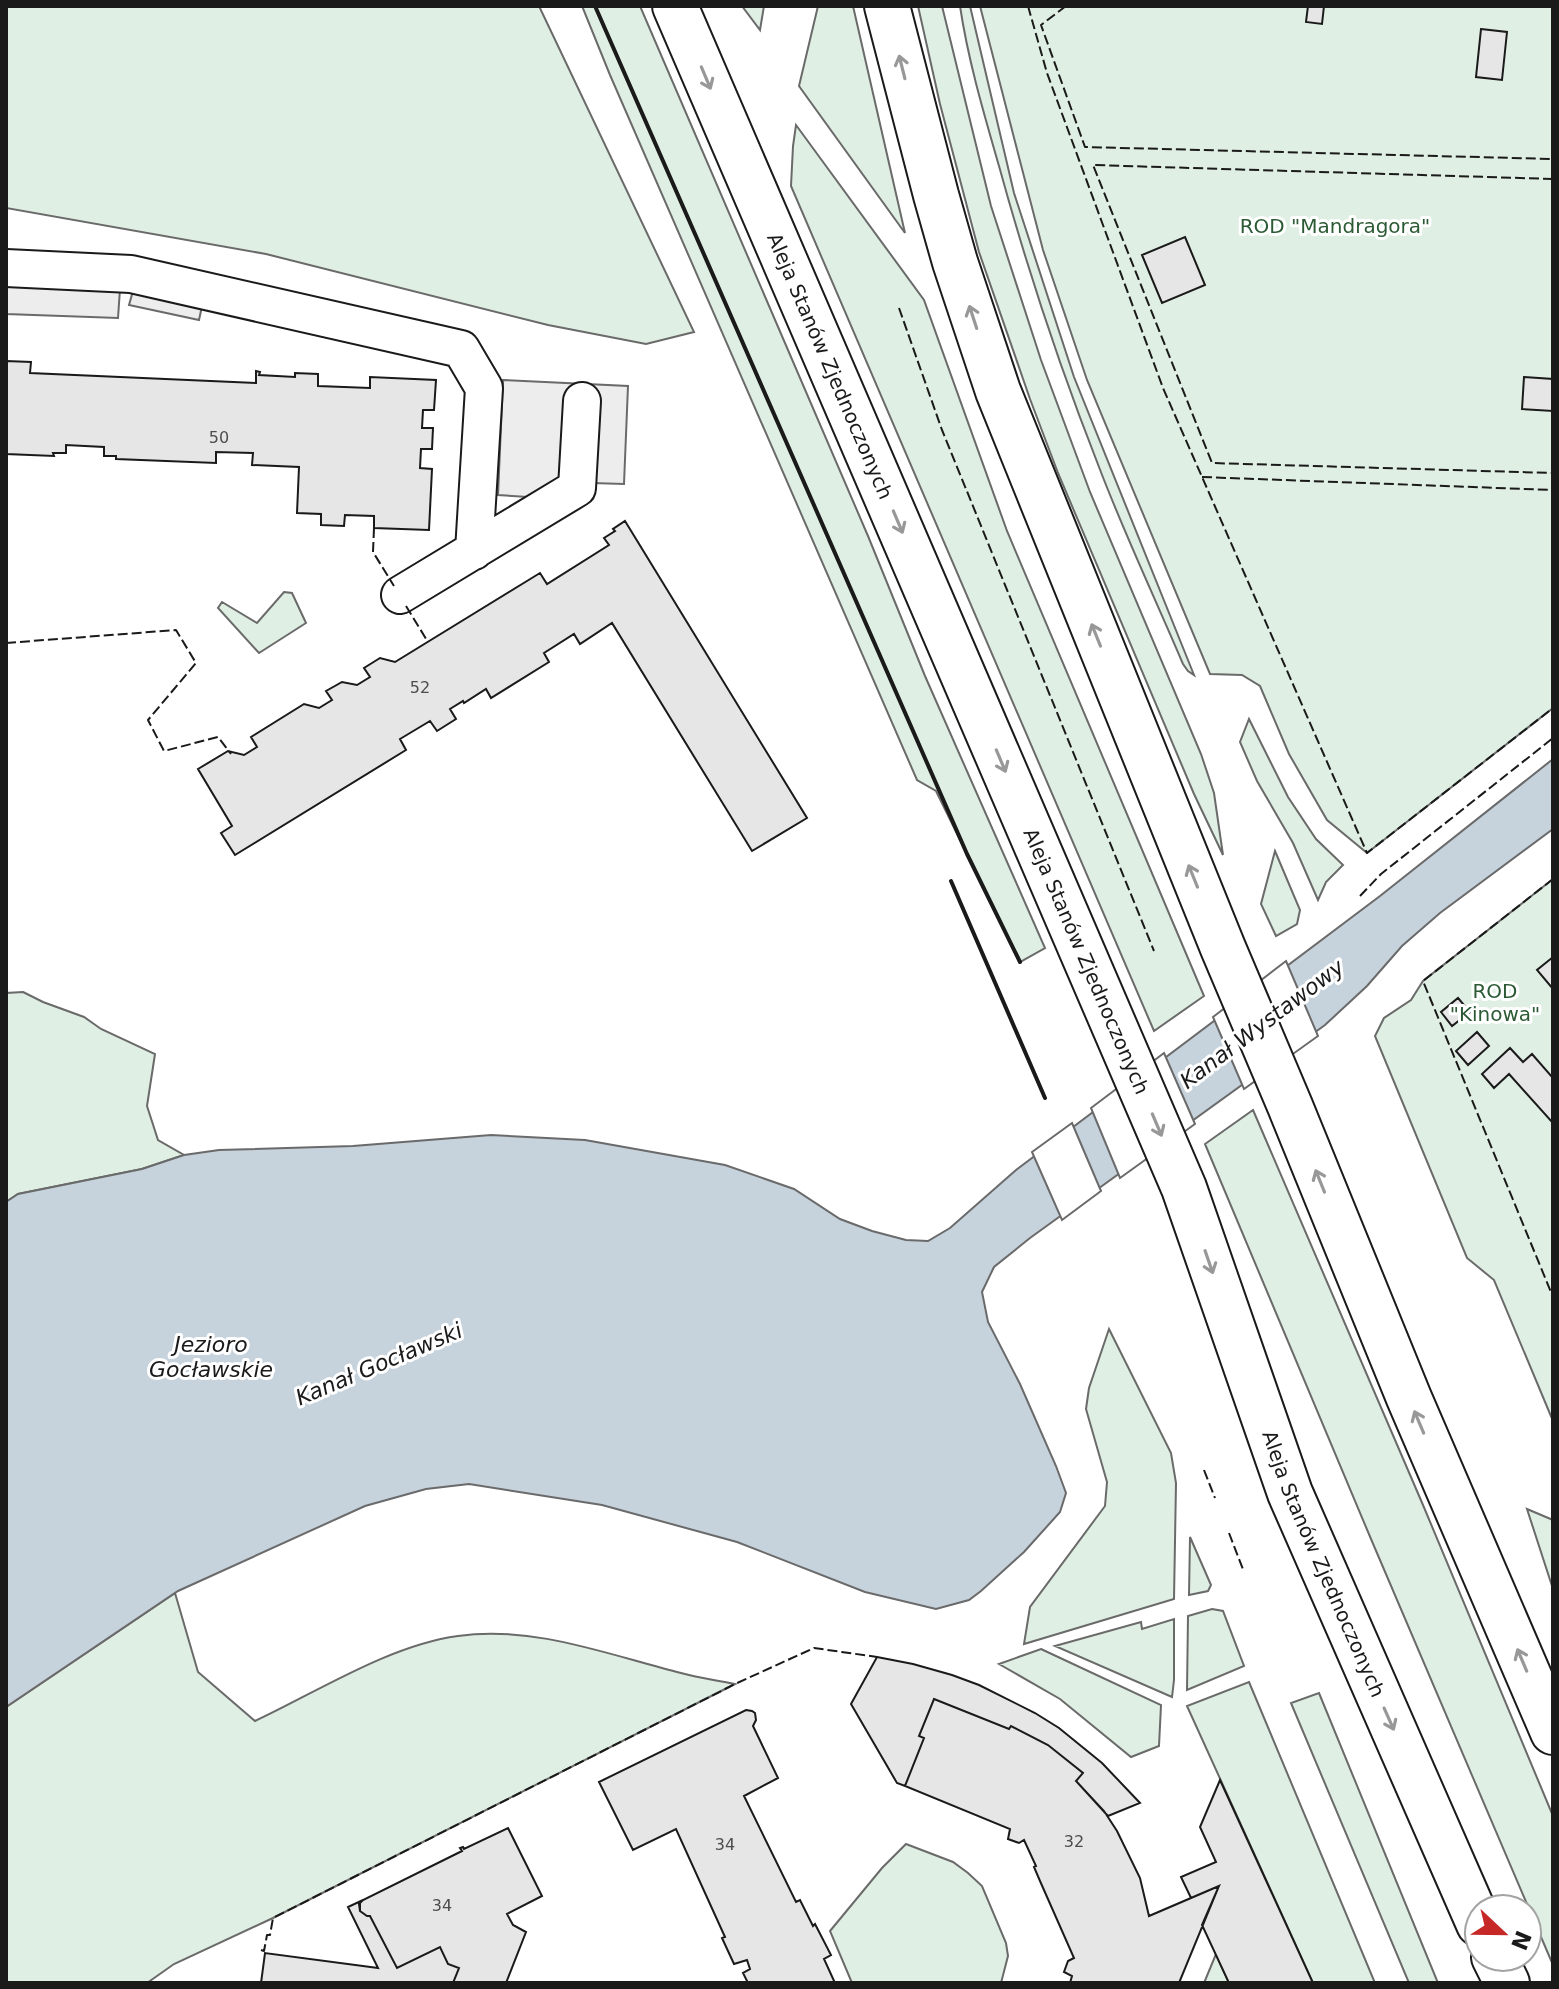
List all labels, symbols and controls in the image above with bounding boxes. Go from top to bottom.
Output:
one-way arrow [894,55,909,80]
one-way arrow [699,65,714,89]
park label: ROD "Mandragora" [1240,214,1430,238]
street label: Aleja Stanów Zjednoczonych [762,229,898,503]
one-way arrow [965,305,979,330]
house number: 50 [209,428,229,447]
one-way arrow [891,509,906,534]
one-way arrow [1088,623,1102,648]
house number: 52 [410,678,430,697]
one-way arrow [994,748,1009,773]
street label: Aleja Stanów Zjednoczonych [1018,824,1154,1098]
one-way arrow [1185,864,1200,889]
water label: Kanał Wystawowy [1175,954,1350,1094]
park label: ROD "Kinowa" [1450,979,1540,1026]
one-way arrow [1150,1112,1165,1137]
one-way arrow [1312,1169,1327,1194]
one-way arrow [1203,1249,1218,1274]
water label: Kanał Gocławski [292,1318,466,1410]
water label: Jezioro Gocławskie [149,1332,273,1382]
one-way arrow [1411,1410,1426,1434]
street label: Aleja Stanów Zjednoczonych [1257,1427,1390,1701]
one-way arrow [1514,1648,1529,1673]
one-way arrow [1383,1707,1398,1731]
house number: 32 [1064,1832,1084,1851]
house number: 34 [715,1835,735,1854]
north arrow [1463,1893,1543,1973]
house number: 34 [432,1896,452,1915]
text: N [1506,1927,1536,1954]

